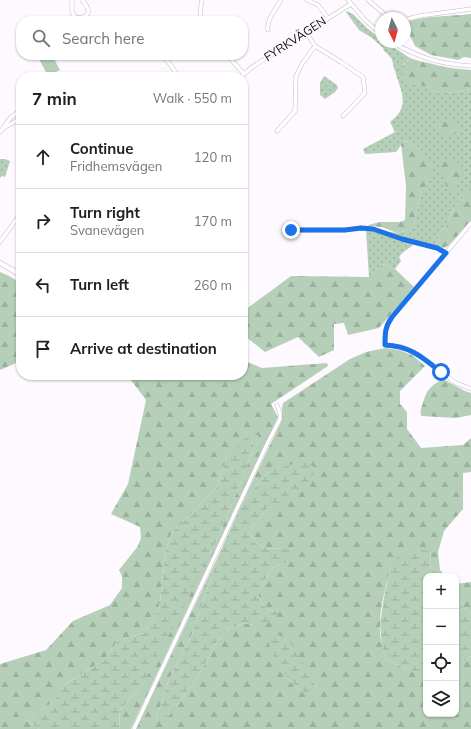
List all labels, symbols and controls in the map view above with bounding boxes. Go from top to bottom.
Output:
north arrow [375,12,411,48]
street label: FYRKVÄGEN [261,13,329,64]
search box [16,16,248,60]
icon: search [30,27,52,49]
text: Search here [62,29,144,48]
text: 7 min [32,88,77,109]
text: Walk · 550 m [153,90,232,106]
text: Continue [70,139,133,158]
icon: ahead [32,146,54,168]
text: 120 m [194,149,232,165]
text: Fridhemsvägen [70,158,162,174]
text: Turn right [70,203,140,222]
icon: right [32,210,54,232]
text: 170 m [194,213,232,229]
route end [282,221,300,239]
text: Svanevägen [70,222,144,238]
icon: left [32,274,54,296]
text: Turn left [70,275,129,294]
text: 260 m [194,277,232,293]
icon: arrive [32,338,54,360]
text: Arrive at destination [70,339,217,358]
route start [432,363,450,381]
map controls [423,573,459,717]
button: + [423,573,459,609]
button: − [423,609,459,645]
button: locate [423,645,459,681]
button: layers [423,681,459,717]

